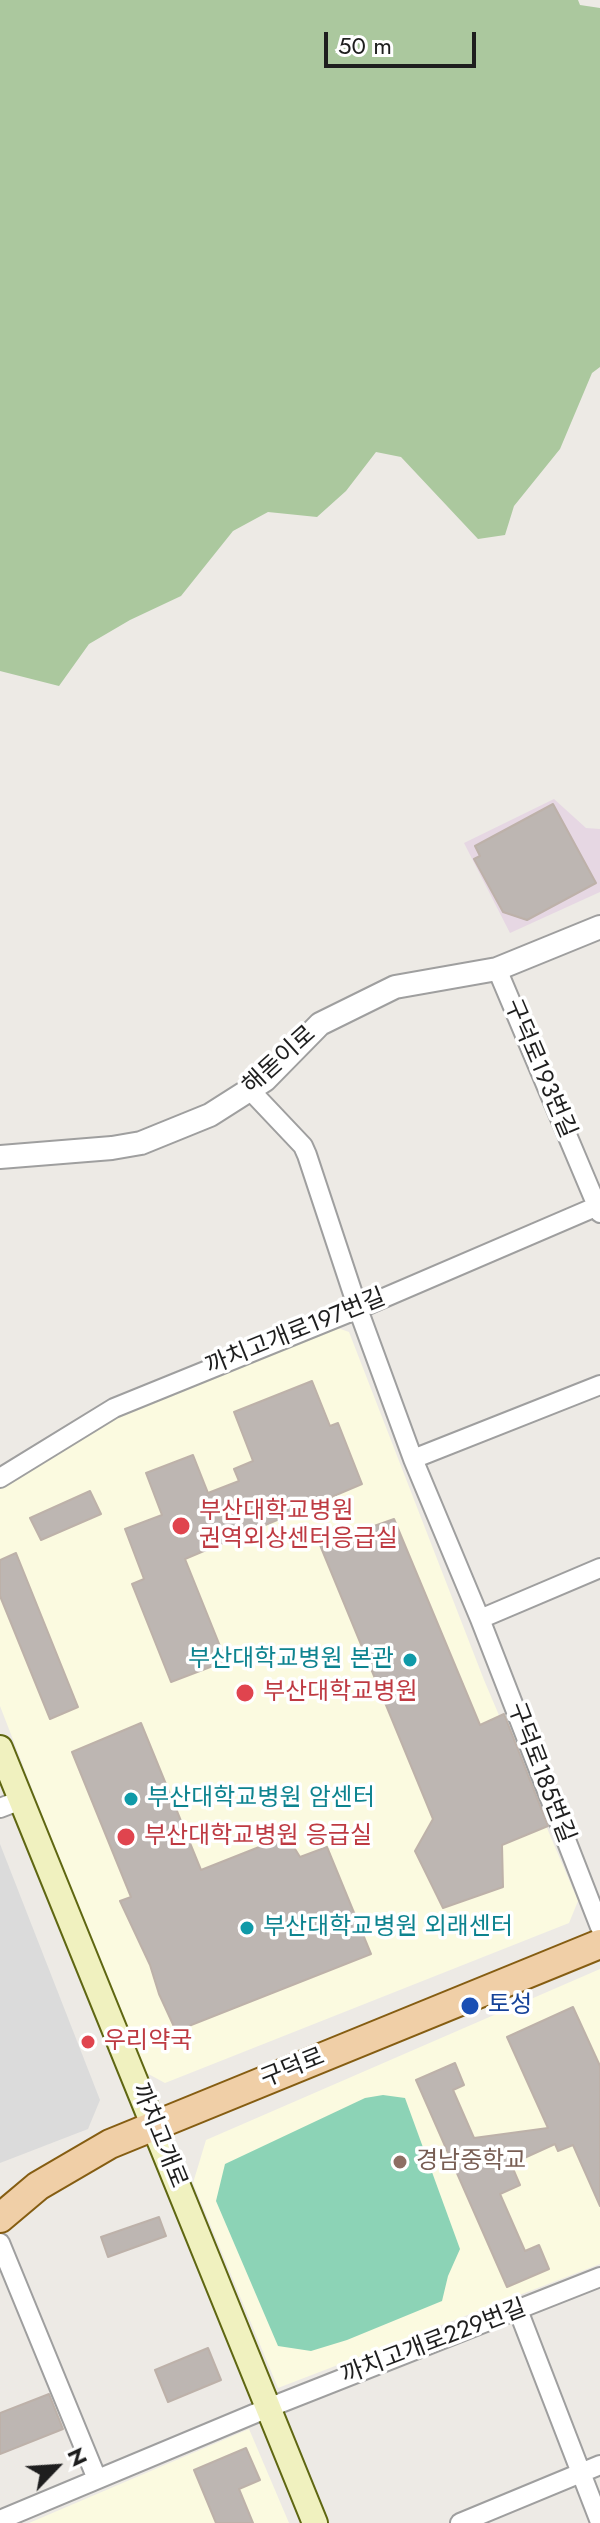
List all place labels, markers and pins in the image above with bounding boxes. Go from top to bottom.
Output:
place label: 부산대학교병원 권역외상센터응급실 [199,1498,398,1554]
marker: 부산대학교병원 권역외상센터응급실 [170,1515,192,1537]
place label: 부산대학교병원 본관 [188,1646,394,1674]
marker: 부산대학교병원 본관 [401,1651,419,1669]
place label: 부산대학교병원 [263,1679,418,1707]
marker: 부산대학교병원 [234,1682,256,1704]
place label: 부산대학교병원 암센터 [147,1785,375,1813]
marker: 부산대학교병원 암센터 [122,1790,140,1808]
place label: 부산대학교병원 응급실 [144,1823,372,1851]
marker: 부산대학교병원 응급실 [115,1826,137,1848]
place label: 부산대학교병원 외래센터 [263,1914,513,1942]
marker: 부산대학교병원 외래센터 [238,1919,256,1937]
place label: 토성 [488,1992,532,2020]
marker: 토성 [459,1995,481,2017]
place label: 우리약국 [104,2028,192,2056]
marker: 우리약국 [79,2033,97,2051]
place label: 경남중학교 [416,2148,526,2176]
marker: 경남중학교 [391,2153,409,2171]

